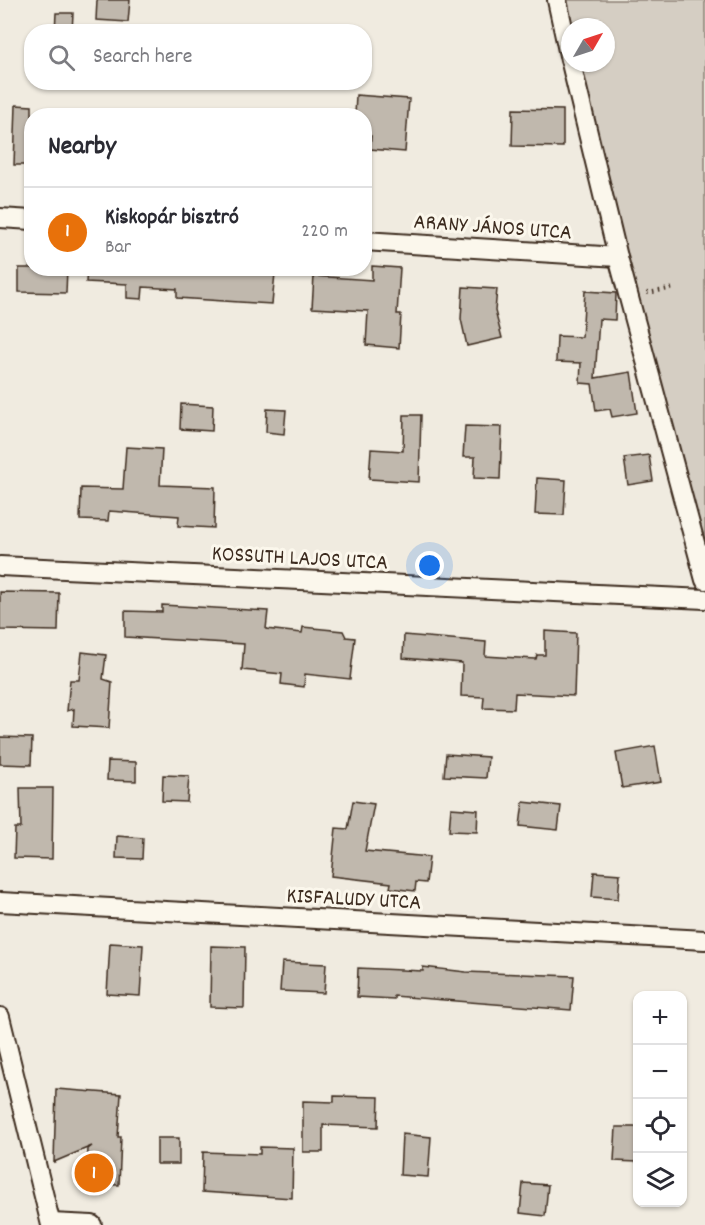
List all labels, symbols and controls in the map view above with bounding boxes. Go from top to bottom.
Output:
north arrow [561,18,615,72]
search box [24,24,372,90]
icon: search [45,41,78,74]
text: Search here [93,42,192,73]
text: Nearby [48,129,116,166]
text: Kiskopár bisztró [105,203,239,234]
street label: ARANY JÁNOS UTCA [413,207,573,249]
text: 1 [65,218,70,246]
text: 220 m [301,218,348,246]
text: Bar [105,234,131,262]
street label: KOSSUTH LAJOS UTCA [211,539,389,580]
your location [415,551,444,580]
street label: KISFALUDY UTCA [286,881,422,920]
map controls [633,991,687,1207]
button: + [633,991,687,1045]
button: − [633,1045,687,1099]
button: locate [633,1099,687,1153]
pin: 1 [74,1150,113,1196]
button: layers [633,1153,687,1207]

